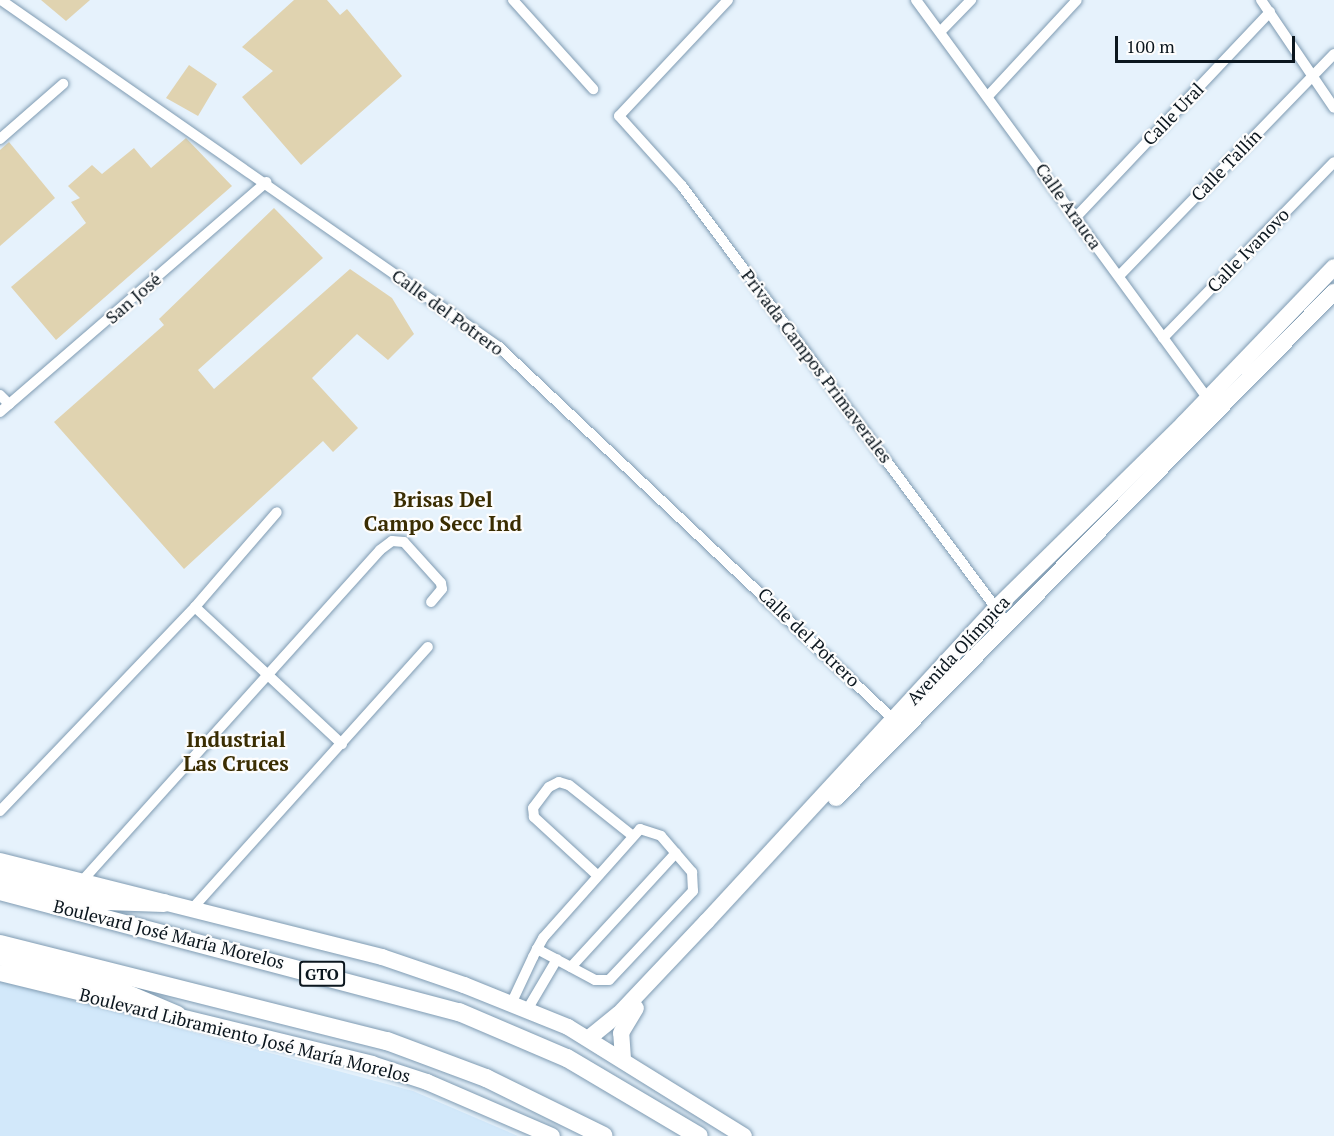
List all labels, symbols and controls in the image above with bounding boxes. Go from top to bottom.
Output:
scale bar [1118,24,1298,62]
text: 100 m [1126,34,1175,58]
street label: Calle Ural [1138,78,1208,150]
street label: Calle Tallín [1186,125,1266,205]
street label: Calle Arauca [1031,158,1107,254]
street label: Calle Ivanovo [1203,203,1293,297]
street label: Calle del Potrero [388,264,508,360]
street label: Privada Campos Primaverales [737,265,897,467]
street label: San José [101,268,165,328]
district label: Brisas Del Campo Secc Ind [364,486,522,536]
street label: Calle del Potrero [754,583,864,691]
street label: Avenida Olímpica [902,591,1014,709]
district label: Industrial Las Cruces [183,726,289,776]
street label: Boulevard José María Morelos [51,895,287,973]
road number: GTO [298,961,346,987]
street label: Boulevard Libramiento José María Morelos [77,983,413,1087]

